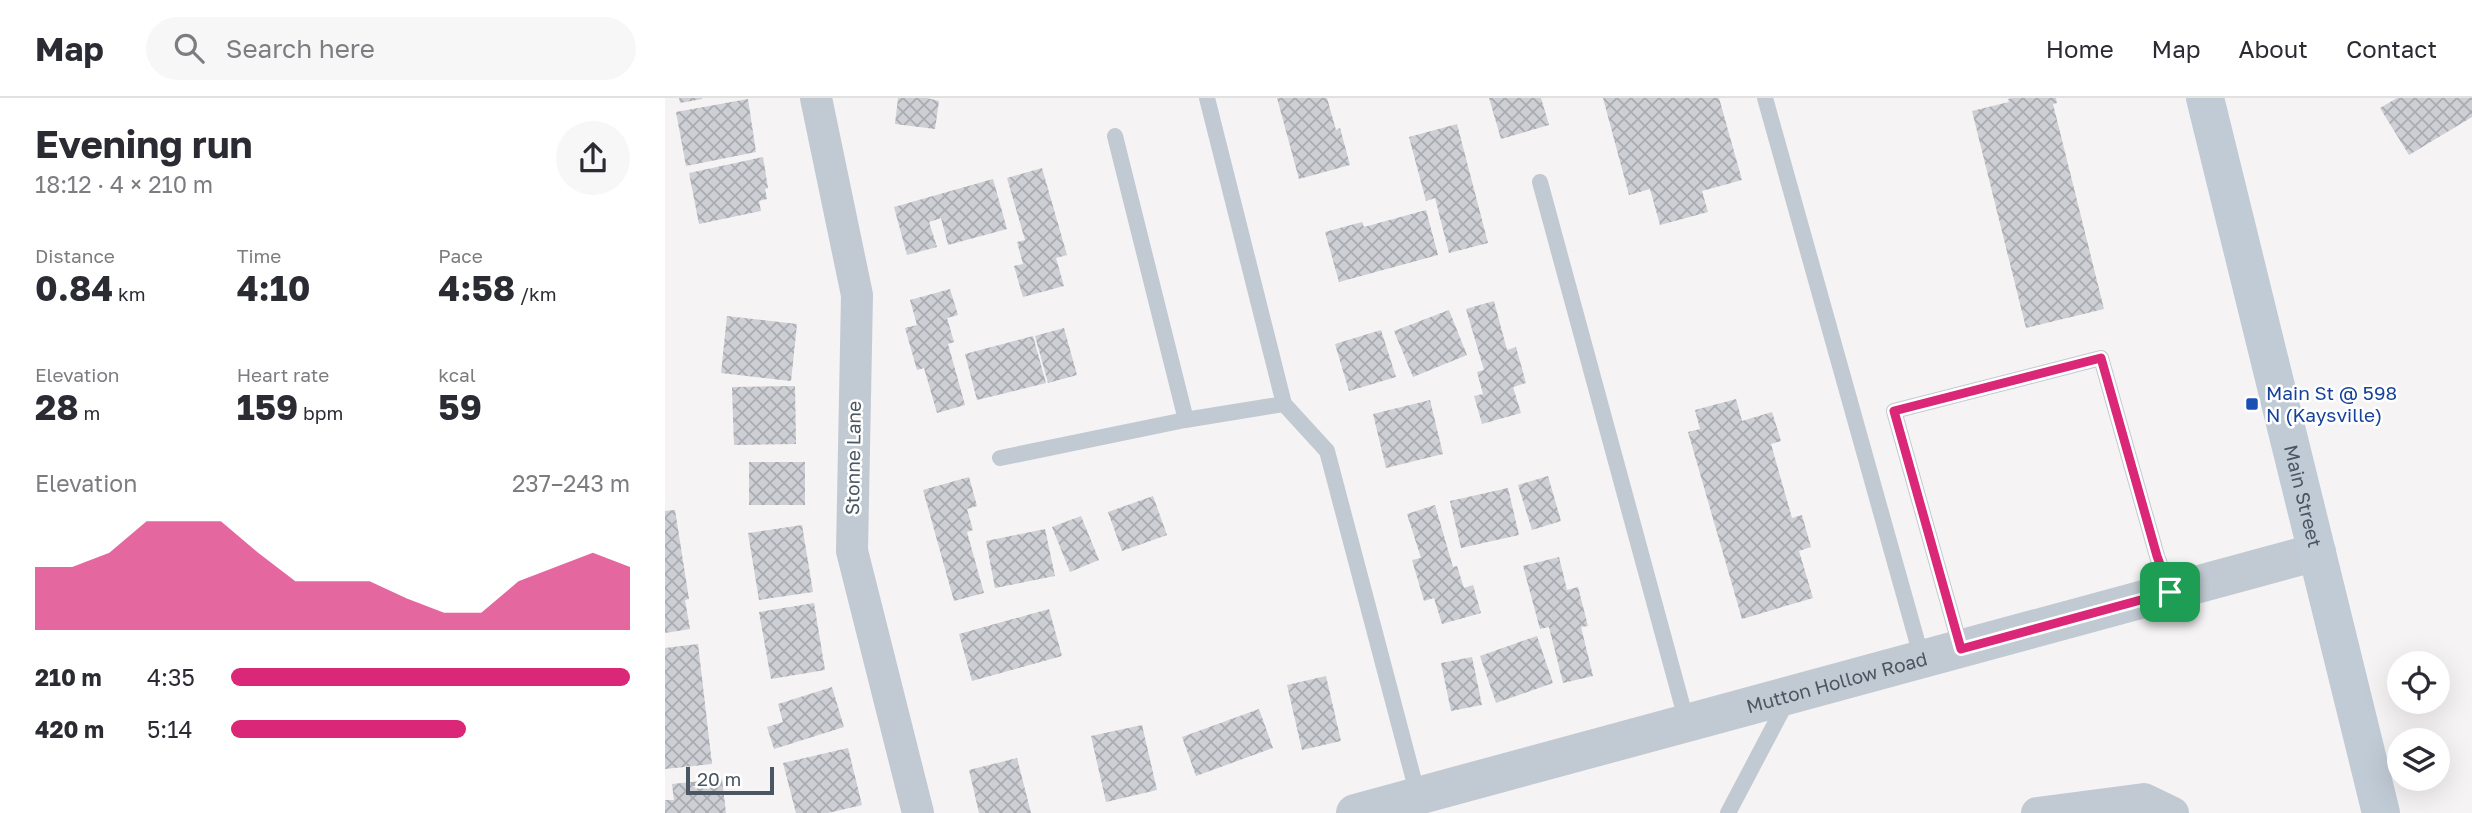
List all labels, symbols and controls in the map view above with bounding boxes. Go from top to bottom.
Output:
search box [146,17,636,80]
text: Map [35,29,104,68]
icon: search [170,29,208,67]
text: Search here [226,33,375,64]
text: Home [2046,34,2114,63]
text: Map [2152,34,2201,63]
text: About [2239,34,2308,63]
text: Contact [2346,34,2437,63]
text: Evening run [35,121,253,166]
button: share [556,121,630,195]
text: 18:12 · 4 × 210 m [35,170,213,198]
text: Distance [35,244,115,267]
text: Time [237,244,281,267]
text: Pace [438,244,483,267]
text: 0.84 [35,267,113,309]
text: 4:10 [237,267,311,309]
text: 4:58 [438,267,515,309]
text: km [113,282,146,305]
text: /km [515,282,557,305]
text: Elevation [35,363,120,386]
text: Heart rate [237,363,329,386]
text: kcal [438,363,476,386]
place label: Main St @ 598 N (Kaysville) [2266,381,2397,426]
text: 28 [35,386,79,428]
text: 159 [237,386,298,428]
text: 59 [438,386,482,428]
marker: Main St @ 598 N (Kaysville) [2244,396,2260,412]
text: m [79,401,100,424]
text: bpm [298,401,343,424]
street label: Stonne Lane [840,401,865,515]
street label: Main Street [2280,442,2327,550]
text: Elevation [35,469,137,497]
text: 237–243 m [512,469,630,497]
pin [2140,562,2200,622]
icon: arrive [2151,573,2189,611]
street label: Mutton Hollow Road [1743,646,1929,717]
map controls [2387,651,2450,791]
button: locate [2387,651,2450,714]
text: 210 m [35,663,102,691]
text: 4:35 [147,663,195,691]
text: 420 m [35,715,104,743]
text: 5:14 [147,715,192,743]
button: layers [2387,728,2450,791]
scale bar [686,764,773,796]
text: 20 m [697,767,741,790]

